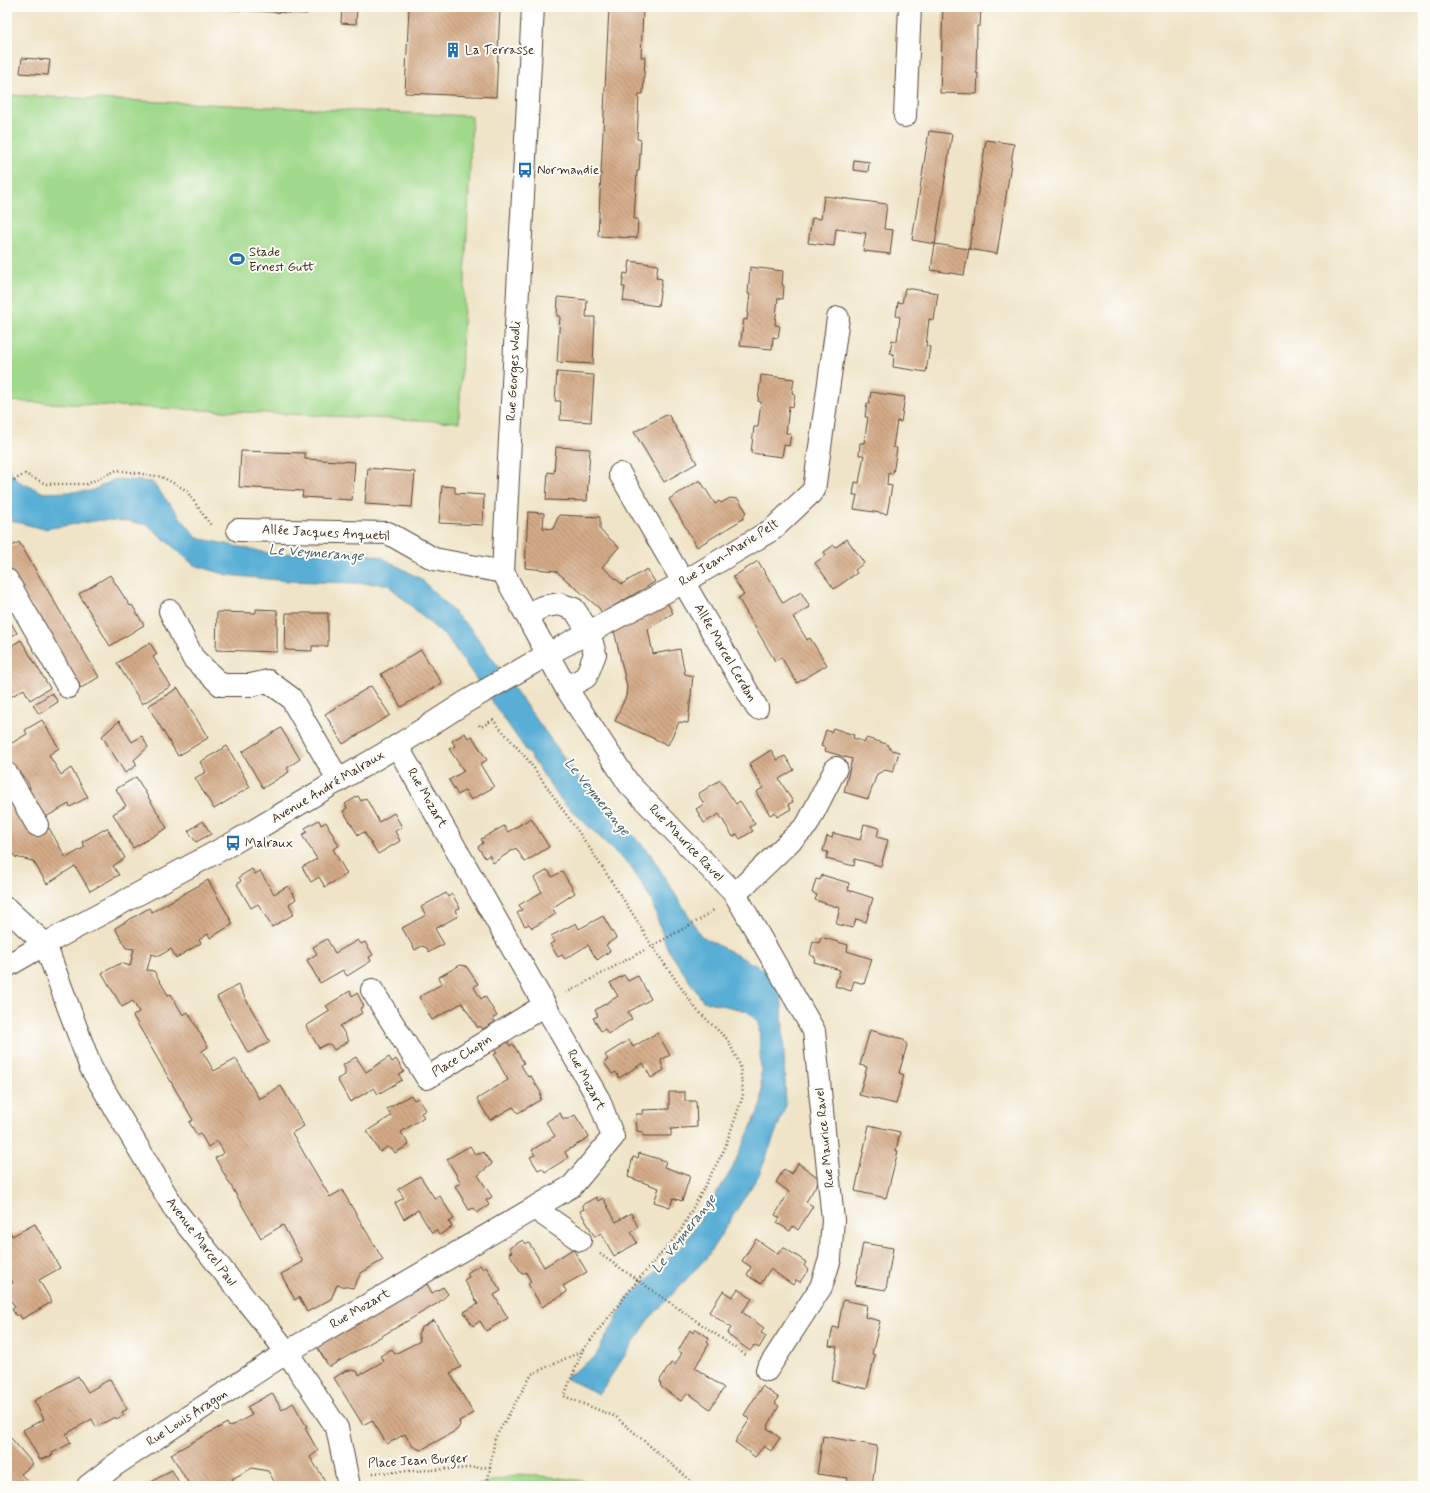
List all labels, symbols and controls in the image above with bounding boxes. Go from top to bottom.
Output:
building icon: La Terrasse [444,41,462,59]
place label: La Terrasse [465,42,534,59]
bus stop icon: Normandie [516,161,534,179]
place label: Normandie [537,162,599,179]
place label: Stade Ernest Gutt [249,244,316,276]
sports icon: Stade Ernest Gutt [228,250,246,268]
street label: Rue Georges Wodli [503,320,526,422]
street label: Rue Jean-Marie Pelt [676,515,782,591]
street label: Allée Jacques Anquetil [262,521,390,545]
water label: Le Veymerange [268,541,365,566]
street label: Allée Marcel Cerdan [690,601,760,705]
street label: Avenue André Malraux [268,746,388,827]
water label: Le Veymerange [559,754,634,841]
street label: Rue Mozart [403,765,451,831]
street label: Rue Maurice Ravel [645,801,727,885]
bus stop icon: Malraux [224,834,242,852]
place label: Malraux [245,835,293,852]
street label: Place Chopin [429,1031,495,1081]
street label: Rue Mozart [563,1047,609,1114]
street label: Rue Maurice Ravel [811,1087,839,1189]
water label: Le Veymerange [648,1190,722,1278]
street label: Avenue Marcel Paul [162,1194,240,1290]
street label: Rue Mozart [327,1285,393,1333]
street label: Rue Louis Aragon [143,1385,231,1451]
street label: Place Jean Burger [367,1450,470,1474]

